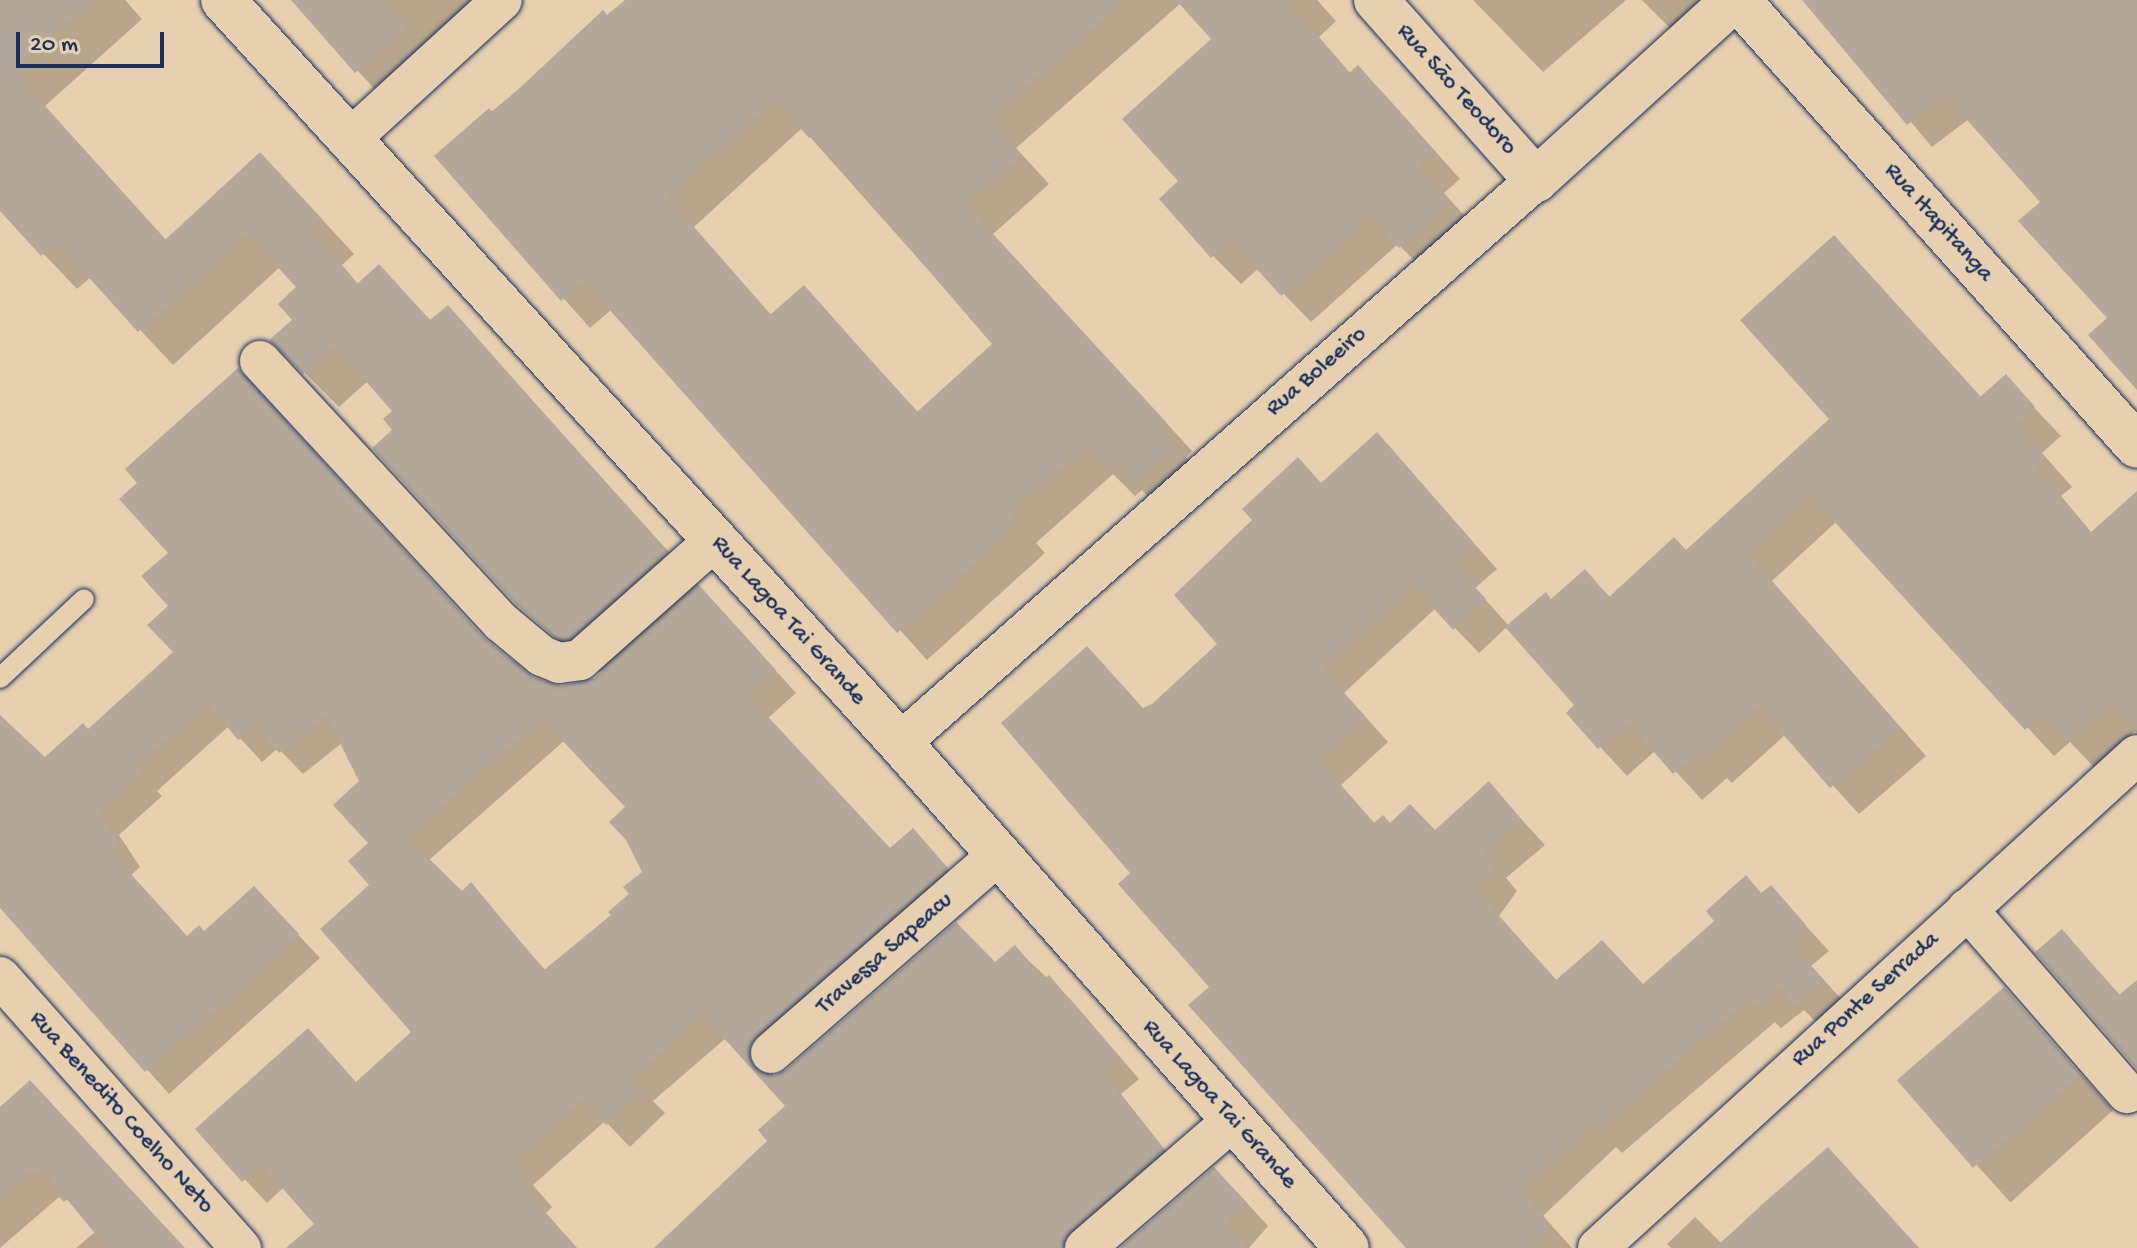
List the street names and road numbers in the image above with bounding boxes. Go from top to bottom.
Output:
street label: Rua São Teodoro [1389,18,1523,162]
street label: Rua Itapitanga [1877,158,1999,288]
street label: Rua Boleeiro [1261,321,1373,423]
street label: Rua Lagoa Tai Grande [704,530,872,712]
street label: Travessa Sapeacu [811,887,959,1021]
street label: Rua Ponte Serrada [1786,926,1946,1074]
street label: Rua Benedito Coelho Neto [22,1006,220,1220]
street label: Rua Lagoa Tai Grande [1135,1014,1303,1196]

